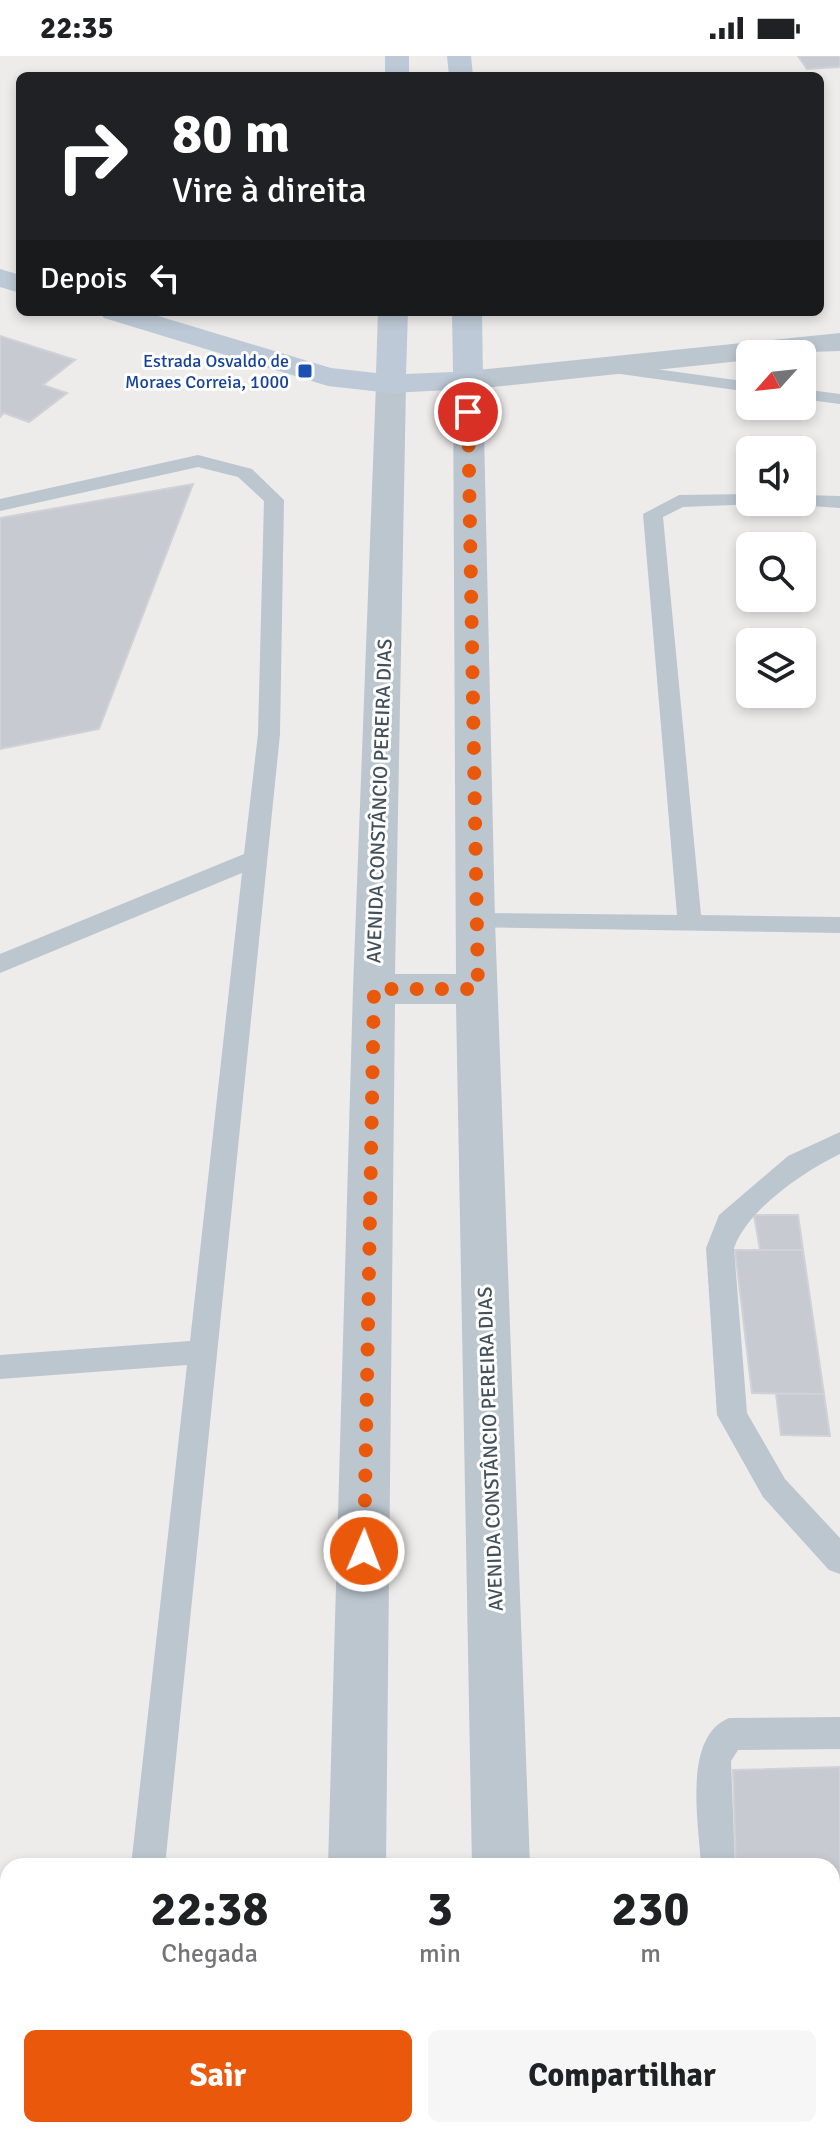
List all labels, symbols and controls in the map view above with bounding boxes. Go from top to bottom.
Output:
text: 22:35 [40,10,114,47]
text: 80 m [172,99,290,168]
icon: right [40,104,144,208]
text: Vire à direita [172,168,367,213]
icon: left [143,256,187,300]
text: Depois [40,260,127,297]
north arrow [736,340,816,420]
map controls [736,340,816,708]
place label: Estrada Osvaldo de Moraes Correia, 1000 [125,350,289,393]
marker: Estrada Osvaldo de Moraes Correia, 1000 [296,362,314,380]
pin [434,378,502,446]
icon: arrive [446,390,490,434]
button: sound [736,436,816,516]
button: search [736,532,816,612]
button: layers [736,628,816,708]
street label: AVENIDA CONSTÂNCIO PEREIRA DIAS [361,638,398,964]
street label: AVENIDA CONSTÂNCIO PEREIRA DIAS [472,1286,509,1612]
position arrow [322,1509,406,1593]
text: 22:38 [151,1880,268,1939]
text: 3 [427,1880,453,1939]
text: 230 [612,1880,689,1939]
text: Chegada [161,1938,258,1970]
text: min [419,1938,461,1970]
text: m [640,1938,661,1970]
button: Sair [24,2030,412,2122]
button: Compartilhar [428,2030,816,2122]

